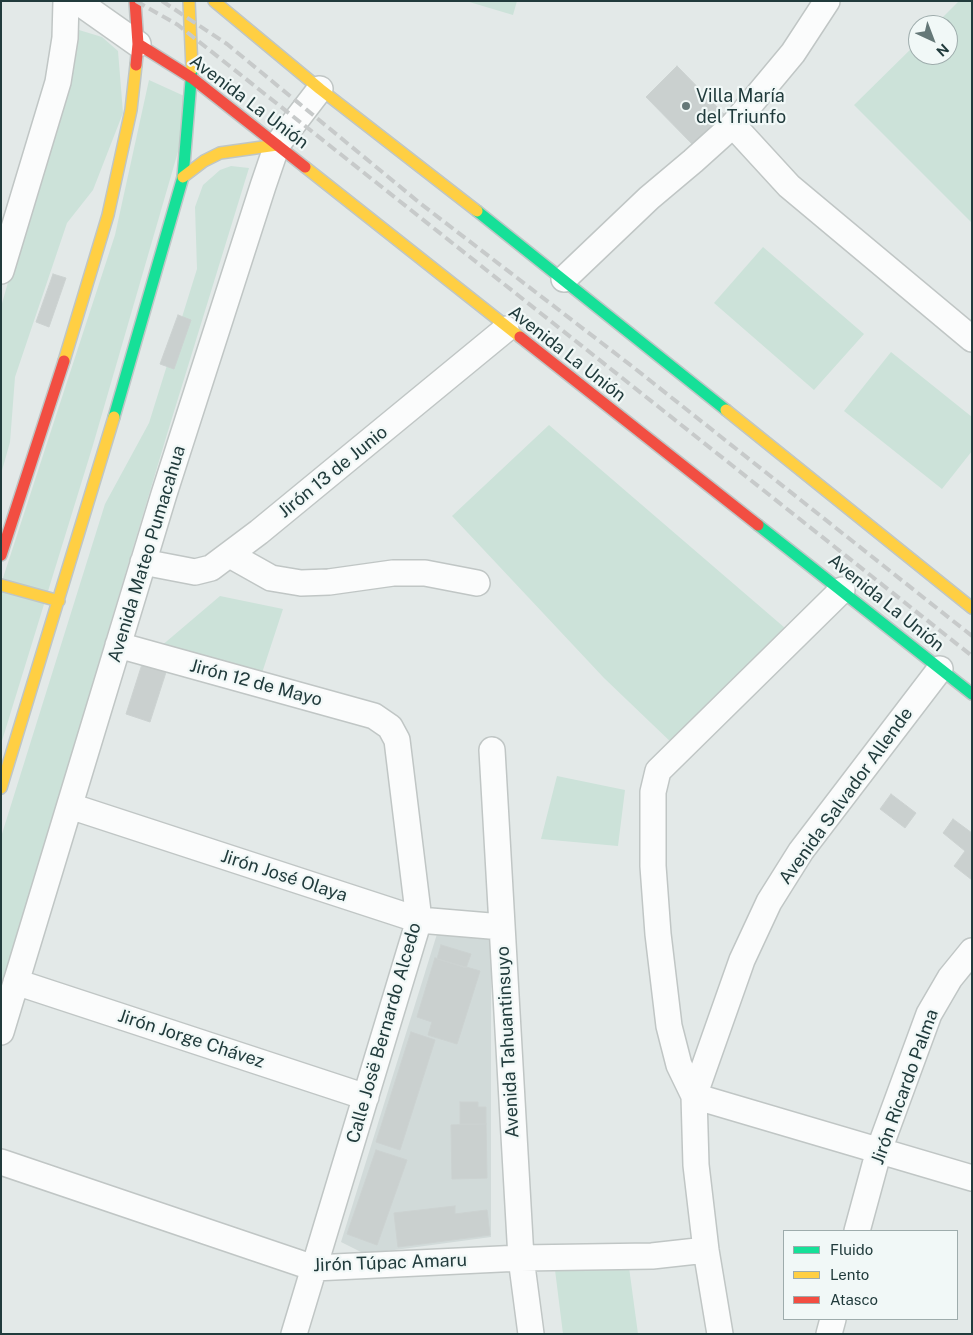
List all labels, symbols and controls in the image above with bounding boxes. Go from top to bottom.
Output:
north arrow [908,15,958,65]
text: N [933,41,952,60]
street label: Avenida La Unión [185,50,313,154]
place label: Villa María del Triunfo [696,85,786,128]
marker: Villa María del Triunfo [680,100,692,112]
street label: Avenida La Unión [504,301,630,407]
street label: Jirón 13 de Junio [274,421,392,523]
street label: Avenida Mateo Pumacahua [104,443,190,665]
street label: Avenida La Unión [824,550,948,656]
street label: Jirón 12 de Mayo [187,655,325,711]
street label: Avenida Salvador Allende [775,703,917,889]
street label: Jirón José Olaya [218,845,350,907]
street label: Calle Josë Bernardo Alcedo [342,920,426,1146]
street label: Avenida Tahuantinsuyo [492,946,524,1138]
street label: Jirón Jorge Chávez [115,1005,267,1073]
street label: Jirón Ricardo Palma [867,1006,943,1168]
legend [783,1230,958,1320]
text: Fluido [830,1241,873,1258]
street label: Jirón Túpac Amaru [313,1250,467,1276]
text: Lento [830,1266,869,1283]
text: Atasco [830,1291,878,1308]

